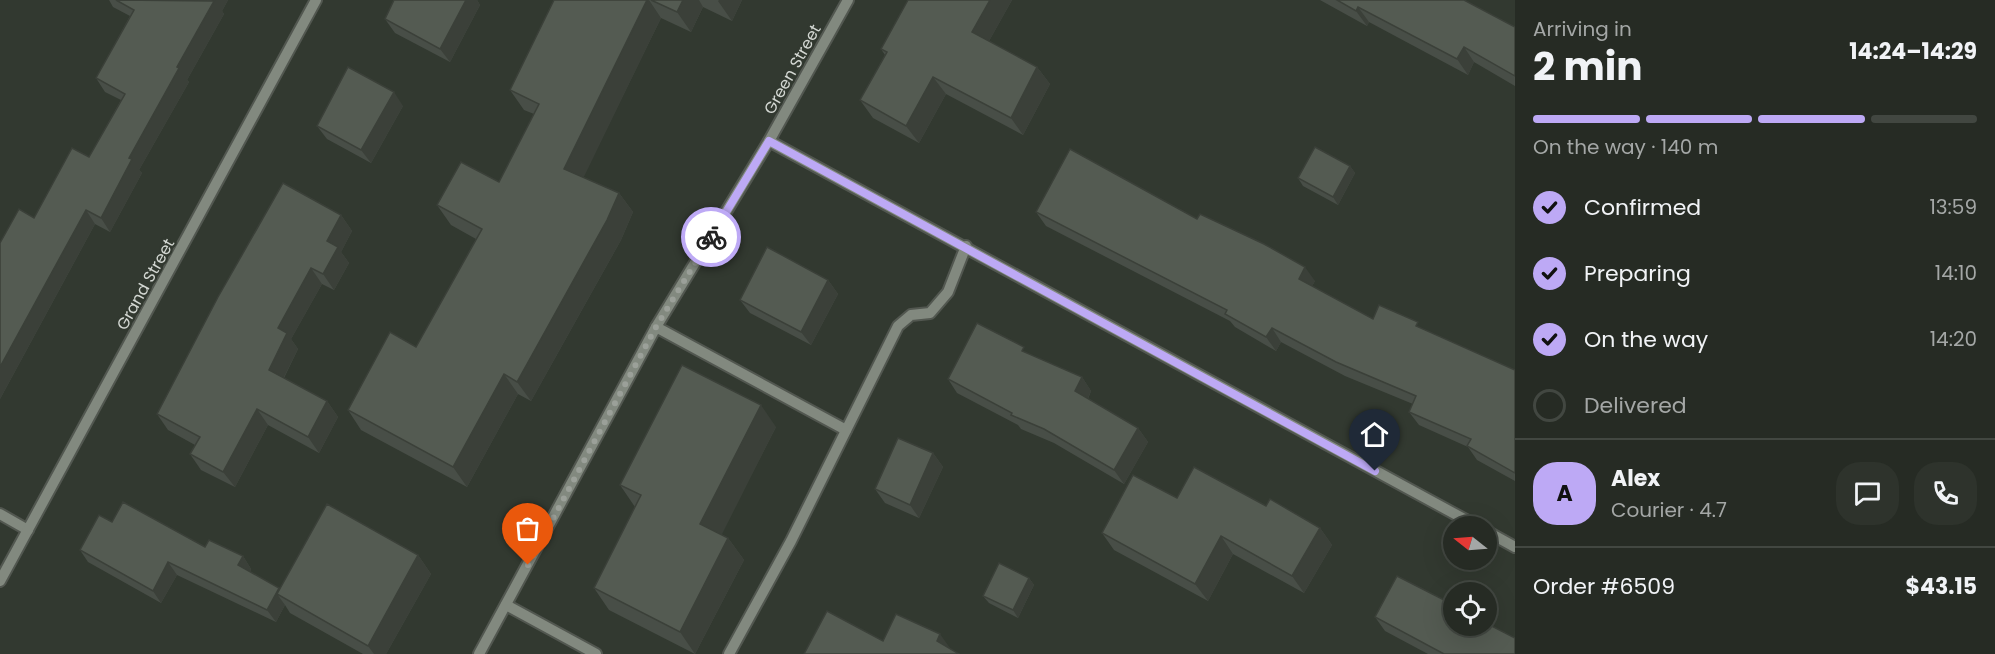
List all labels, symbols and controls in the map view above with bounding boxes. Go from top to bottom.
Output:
text: Arriving in [1533,15,1632,43]
street label: Green Street [758,20,827,118]
text: 14:24–14:29 [1849,36,1977,67]
text: 2 min [1533,39,1643,94]
text: On the way · 140 m [1533,133,1718,161]
icon: check [1533,191,1566,224]
text: Confirmed [1584,192,1701,223]
text: 13:59 [1929,193,1977,221]
courier [681,207,741,267]
icon: bike [695,221,728,254]
street label: Grand Street [111,234,180,334]
icon: check [1533,257,1566,290]
text: Preparing [1584,258,1691,289]
text: 14:10 [1935,259,1977,287]
icon: check [1533,323,1566,356]
text: On the way [1584,324,1708,355]
text: 14:20 [1930,325,1977,353]
text: Delivered [1584,390,1687,421]
pin [1349,409,1400,471]
icon: home [1358,418,1391,451]
button: chat [1836,462,1899,525]
button: phone [1914,462,1977,525]
text: Alex [1611,463,1660,494]
text: A [1556,478,1573,509]
text: Courier · 4.7 [1611,496,1727,524]
pin [502,503,553,565]
icon: bag [511,512,544,545]
north arrow [1443,516,1497,570]
map controls [1443,516,1497,636]
text: Order #6509 [1533,571,1675,602]
text: $43.15 [1906,571,1977,602]
button: locate [1443,582,1497,636]

